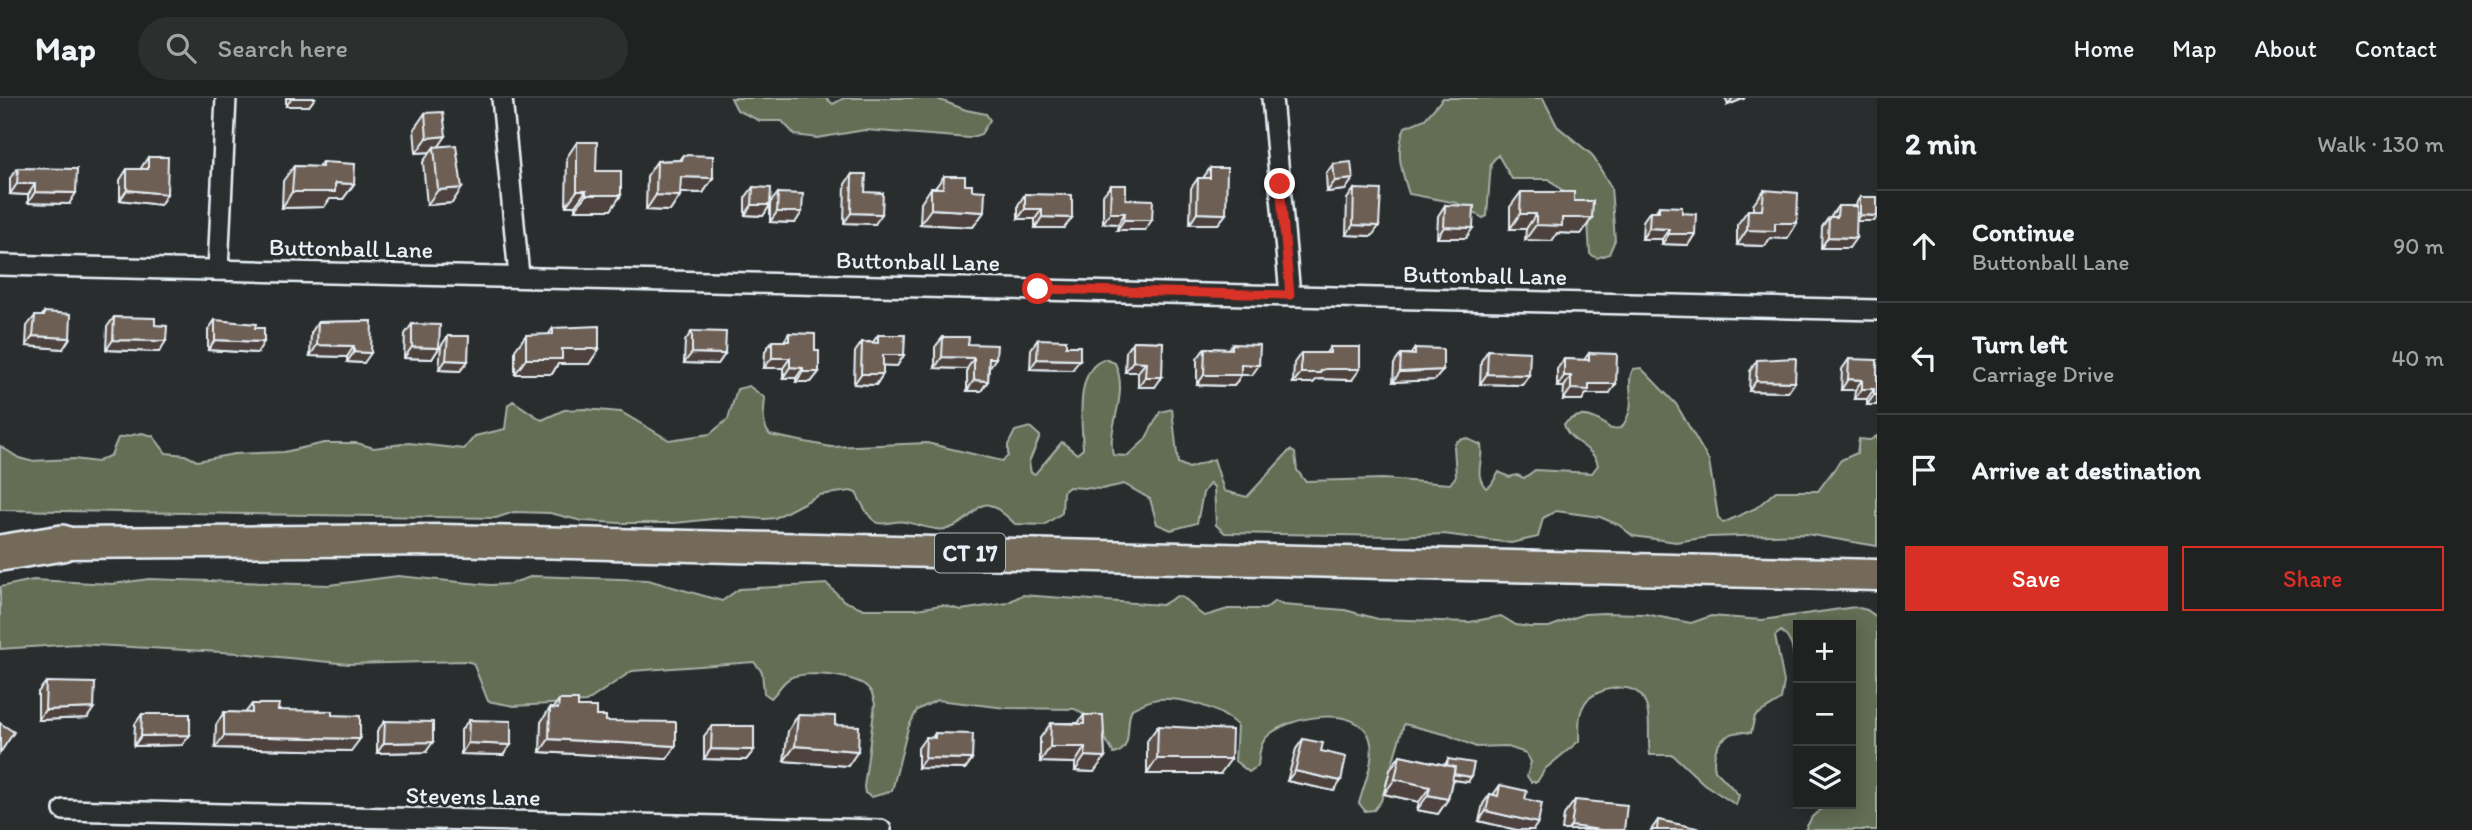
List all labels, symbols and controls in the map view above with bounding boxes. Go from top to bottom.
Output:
search box [138,17,628,80]
text: Map [35,29,96,68]
icon: search [162,29,200,67]
text: Search here [218,32,348,64]
text: Home [2074,34,2134,63]
text: Map [2172,34,2216,63]
text: About [2254,34,2317,63]
text: Contact [2355,34,2437,63]
text: 2 min [1905,125,1976,162]
text: Walk · 130 m [2317,130,2444,158]
route end [1264,168,1295,199]
text: Continue [1972,216,2075,248]
icon: ahead [1905,227,1943,265]
street label: Buttonball Lane [269,232,433,264]
text: 90 m [2393,232,2444,260]
street label: Buttonball Lane [836,245,1000,277]
text: Buttonball Lane [1972,248,2130,276]
street label: Buttonball Lane [1403,259,1567,291]
route start [1022,273,1053,304]
text: Turn left [1972,328,2068,360]
icon: left [1905,339,1943,377]
text: 40 m [2391,344,2444,372]
text: Carriage Drive [1972,360,2114,388]
icon: arrive [1905,451,1943,489]
text: Arrive at destination [1972,454,2201,486]
road number: CT 17 [935,534,1005,573]
button: Save [1905,546,2168,611]
button: Share [2182,546,2444,611]
map controls [1793,620,1856,809]
button: + [1793,620,1856,683]
button: − [1793,683,1856,746]
button: layers [1793,746,1856,809]
street label: Stevens Lane [405,780,541,812]

